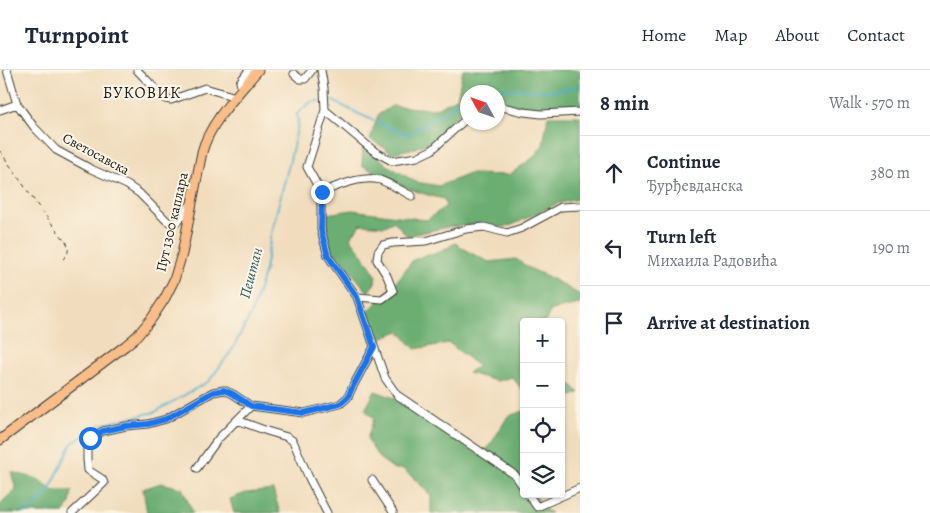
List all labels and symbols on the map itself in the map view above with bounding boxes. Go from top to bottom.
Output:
district label: БУКОВИК [103,82,181,104]
north arrow [460,85,505,130]
street label: Светосавска [59,128,133,180]
street label: Пут 1300 каплара [151,170,193,274]
route end [311,181,334,204]
water label: Пештан [235,245,268,301]
route start [79,427,102,450]

